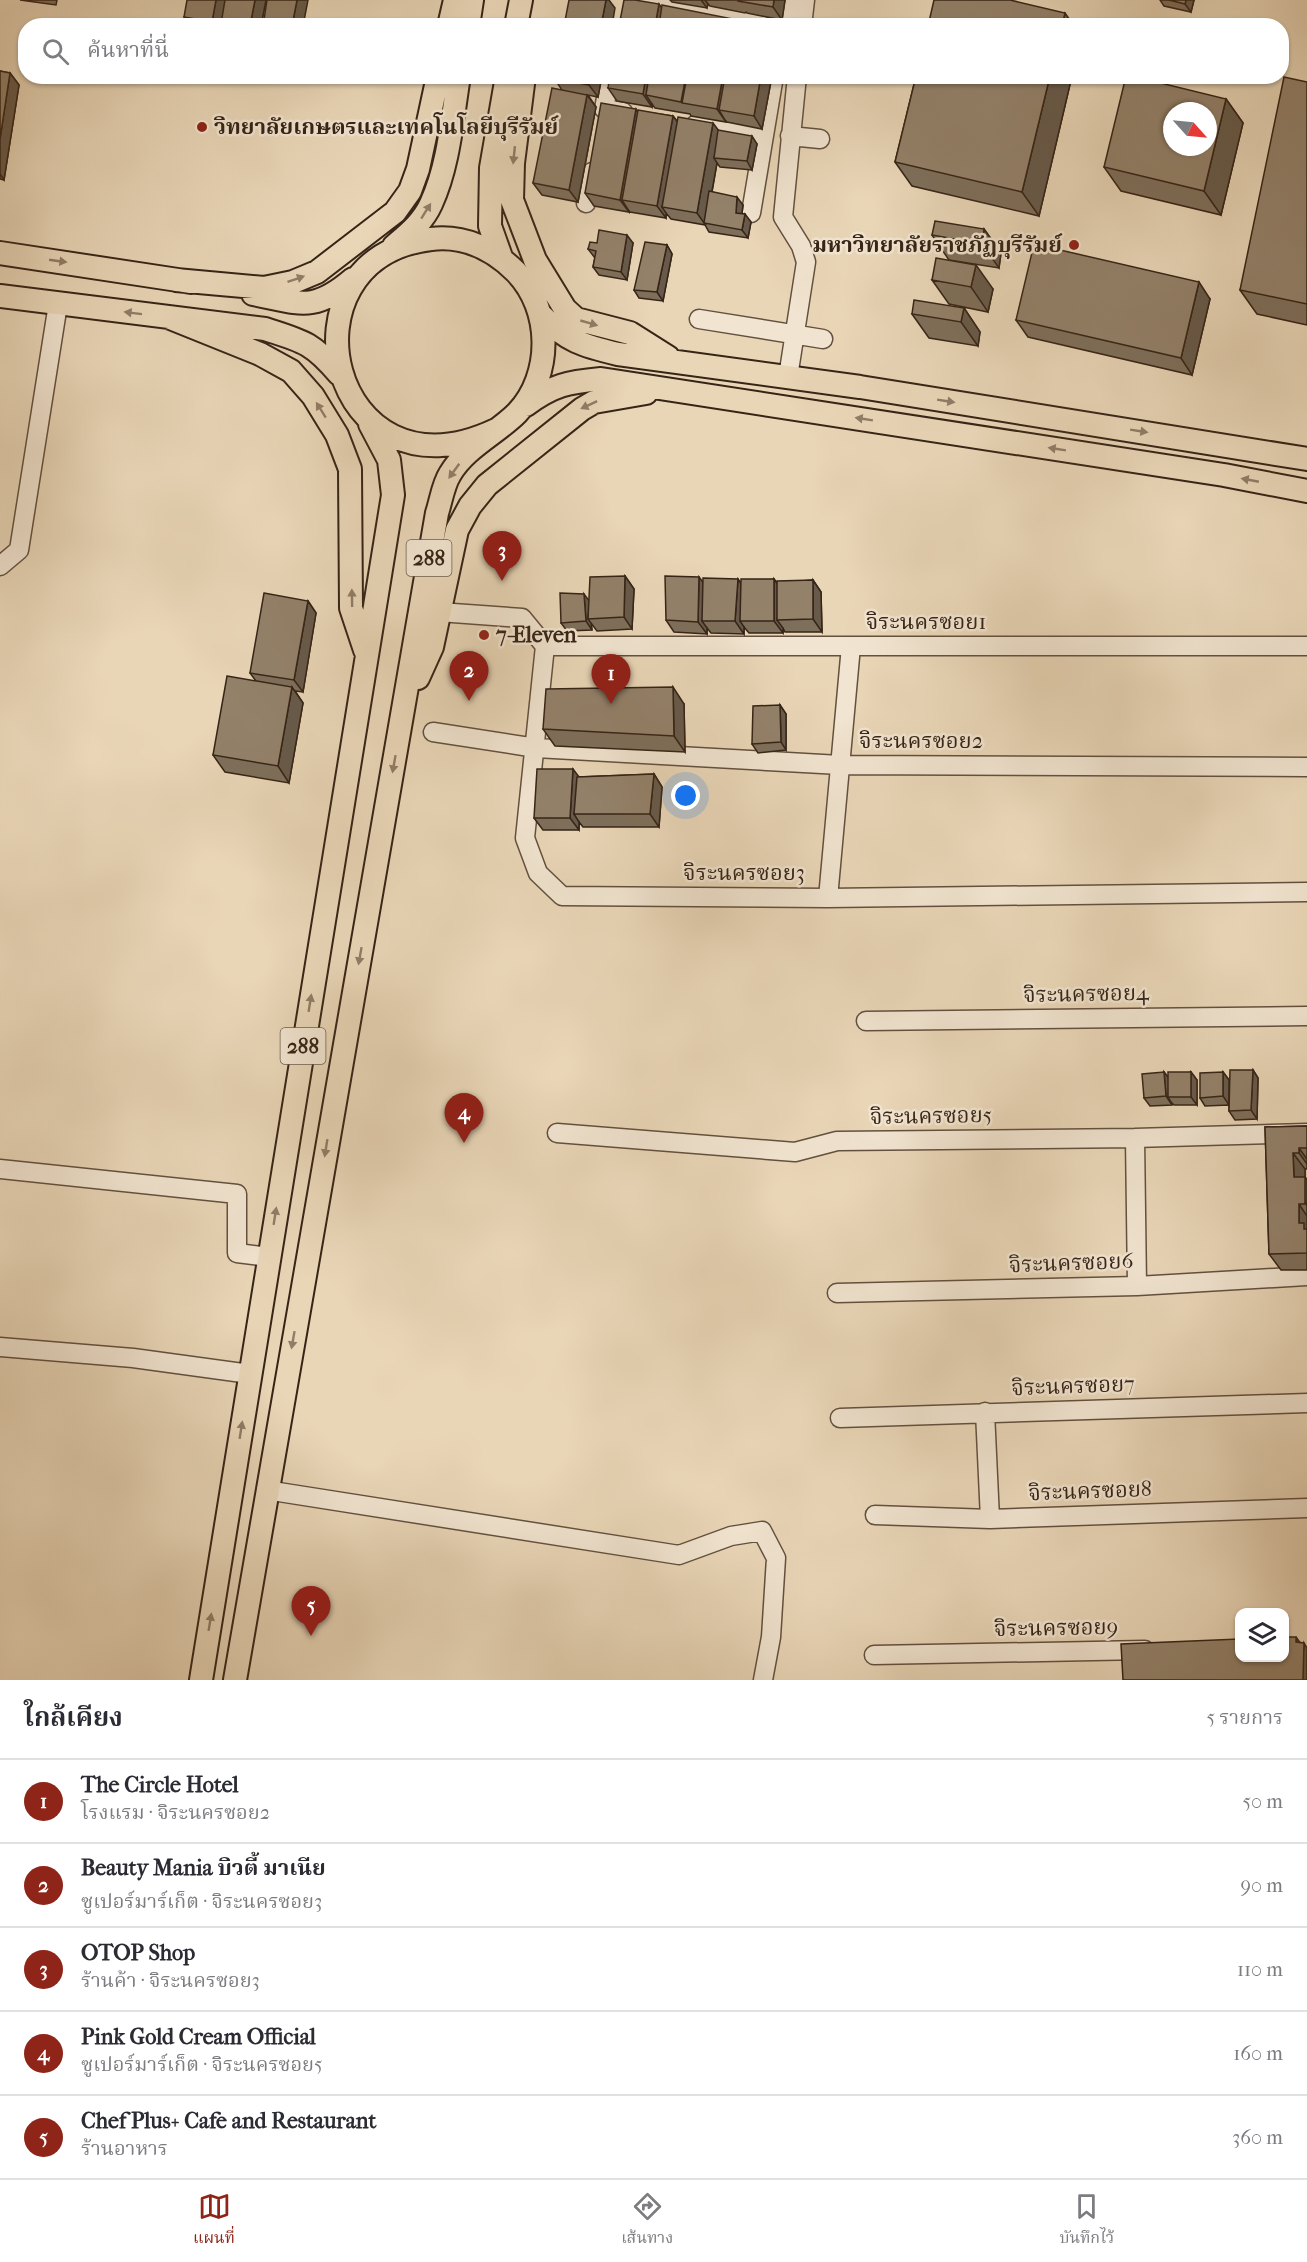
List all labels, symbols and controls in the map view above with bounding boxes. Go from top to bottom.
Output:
search box [18,18,1289,84]
icon: search [39,35,72,68]
text: ค้นหาที่นี่ [87,37,169,63]
north arrow [1163,102,1217,156]
place label: วิทยาลัยเกษตรและเทคโนโลยีบุรีรัมย์ [213,112,559,141]
marker: วิทยาลัยเกษตรและเทคโนโลยีบุรีรัมย์ [195,120,209,134]
one-way arrow [510,146,519,165]
one-way arrow [420,203,431,219]
place label: มหาวิทยาลัยราชภัฏบุรีรัมย์ [812,232,1063,259]
marker: มหาวิทยาลัยราชภัฏบุรีรัมย์ [1067,238,1081,252]
one-way arrow [49,257,68,266]
one-way arrow [287,274,305,284]
one-way arrow [124,308,143,318]
one-way arrow [580,319,598,328]
one-way arrow [937,396,956,405]
one-way arrow [581,401,598,410]
one-way arrow [316,402,327,419]
one-way arrow [855,415,874,424]
one-way arrow [1129,427,1148,436]
one-way arrow [1047,445,1066,454]
one-way arrow [448,462,460,478]
one-way arrow [1240,475,1259,484]
pin: 3 [482,532,522,581]
road number: 288 [406,540,452,576]
one-way arrow [347,589,356,608]
street label: จิระนครซอย1 [866,609,986,635]
place label: 7-Eleven [495,622,577,648]
marker: 7-Eleven [477,628,491,642]
pin: 2 [450,652,488,701]
pin: 1 [592,654,630,704]
street label: จิระนครซอย2 [859,728,983,754]
one-way arrow [390,755,399,774]
your location [671,781,700,810]
street label: จิระนครซอย3 [683,860,805,886]
one-way arrow [355,947,364,966]
street label: จิระนครซอย4 [1023,980,1150,1008]
one-way arrow [306,994,315,1013]
road number: 288 [280,1028,326,1064]
pin: 4 [444,1094,484,1143]
street label: จิระนครซอย5 [870,1102,992,1130]
one-way arrow [321,1139,330,1158]
one-way arrow [271,1207,280,1226]
street label: จิระนครซอย6 [1008,1248,1134,1278]
one-way arrow [288,1331,297,1350]
street label: จิระนครซอย7 [1011,1371,1135,1401]
one-way arrow [237,1420,246,1439]
street label: จิระนครซอย8 [1028,1476,1152,1506]
pin: 5 [292,1586,330,1636]
map controls [1235,1608,1289,1662]
button: layers [1235,1608,1289,1662]
one-way arrow [206,1613,215,1632]
street label: จิระนครซอย9 [994,1614,1118,1642]
text: ใกล้เคียง [24,1702,123,1733]
text: 5 รายการ [1206,1706,1283,1729]
text: The Circle Hotel [81,1772,239,1798]
text: 1 [40,1790,47,1813]
text: 50 m [1242,1790,1283,1813]
text: โรงแรม · จิระนครซอย2 [81,1801,270,1824]
text: Beauty Mania บิวตี้ มาเนีย [81,1855,326,1881]
text: 2 [38,1874,49,1897]
text: 90 m [1241,1874,1283,1897]
text: ซูเปอร์มาร์เก็ต · จิระนครซอย3 [81,1890,322,1913]
text: OTOP Shop [81,1940,195,1966]
text: 3 [39,1958,48,1981]
text: 110 m [1237,1958,1283,1981]
text: ร้านค้า · จิระนครซอย3 [81,1969,260,1992]
text: Pink Gold Cream Official [81,2024,316,2050]
text: 4 [38,2042,49,2065]
text: 160 m [1233,2042,1283,2065]
text: ซูเปอร์มาร์เก็ต · จิระนครซอย5 [81,2053,323,2076]
text: Chef Plus+ Cafe and Restaurant [81,2108,376,2134]
text: 5 [39,2126,48,2149]
text: 360 m [1232,2126,1283,2149]
text: ร้านอาหาร [81,2137,168,2160]
tab: แผนที่ [193,2190,235,2252]
tab: เส้นทาง [621,2190,673,2252]
tab: บันทึกไว้ [1059,2190,1114,2252]

